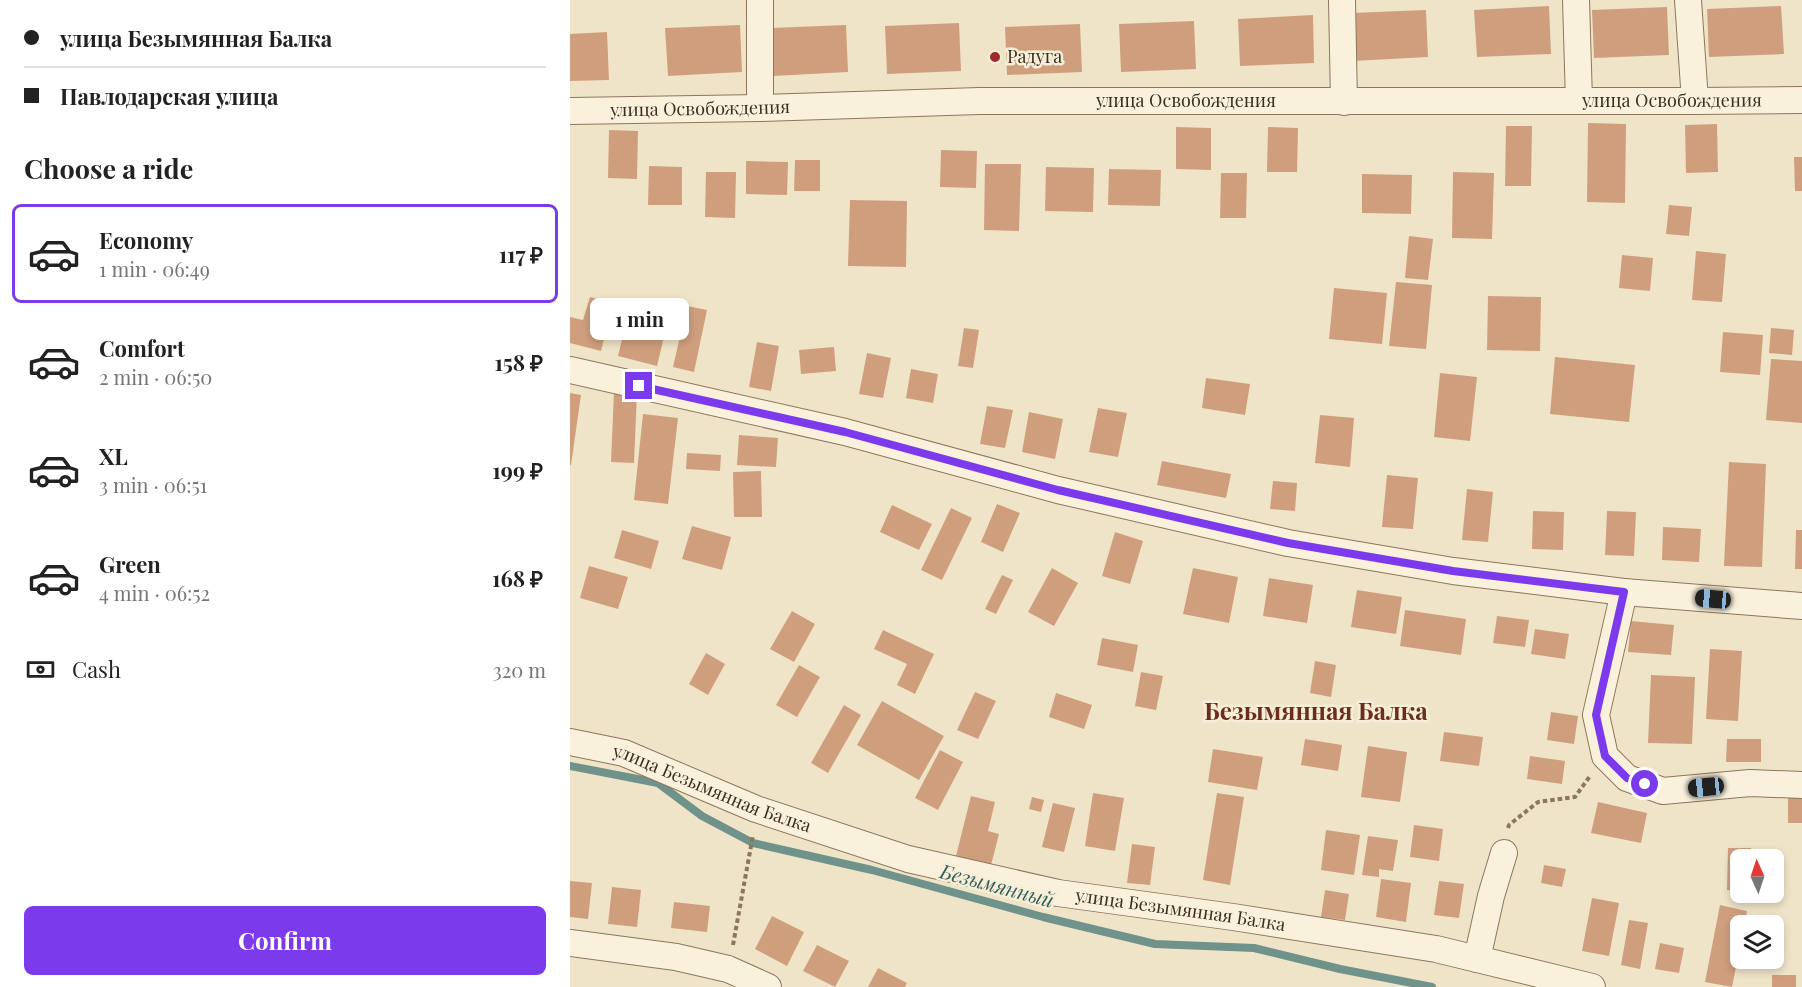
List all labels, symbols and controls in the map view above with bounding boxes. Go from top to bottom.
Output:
text: улица Безымянная Балка [60,23,332,53]
place label: Радуга [1007,44,1062,68]
marker: Радуга [988,50,1002,64]
text: Павлодарская улица [60,81,278,111]
street label: улица Освобождения [1581,87,1762,112]
street label: улица Освобождения [1095,88,1276,112]
street label: улица Освобождения [609,94,791,121]
text: Choose a ride [24,150,193,186]
text: Economy [99,225,193,255]
icon: car [27,227,81,281]
text: 117 ₽ [499,239,543,269]
text: 1 min · 06:49 [99,255,210,282]
callout: 1 min [590,299,688,341]
text: 1 min [615,305,664,332]
text: Comfort [99,333,185,363]
icon: car [27,335,81,389]
text: 158 ₽ [494,347,543,377]
text: 2 min · 06:50 [99,363,212,390]
route end [625,372,652,399]
text: XL [99,441,128,471]
icon: car [27,443,81,497]
text: 199 ₽ [492,455,543,485]
text: 3 min · 06:51 [99,471,207,498]
text: Green [99,549,161,579]
icon: car [27,551,81,605]
text: 168 ₽ [492,563,543,593]
text: 4 min · 06:52 [99,579,210,606]
car [1694,588,1732,610]
icon: cash [24,653,57,686]
text: Cash [72,654,121,684]
text: 320 m [493,656,546,683]
district label: Безымянная Балка [1204,694,1428,726]
street label: улица Безымянная Балка [610,738,815,837]
route start [1631,770,1658,797]
car [1687,776,1725,798]
north arrow [1730,849,1784,903]
map controls [1730,849,1784,969]
water label: Безымянный [937,856,1058,913]
street label: улица Безымянная Балка [1073,882,1287,936]
button: Confirm [24,906,546,975]
button: layers [1730,915,1784,969]

